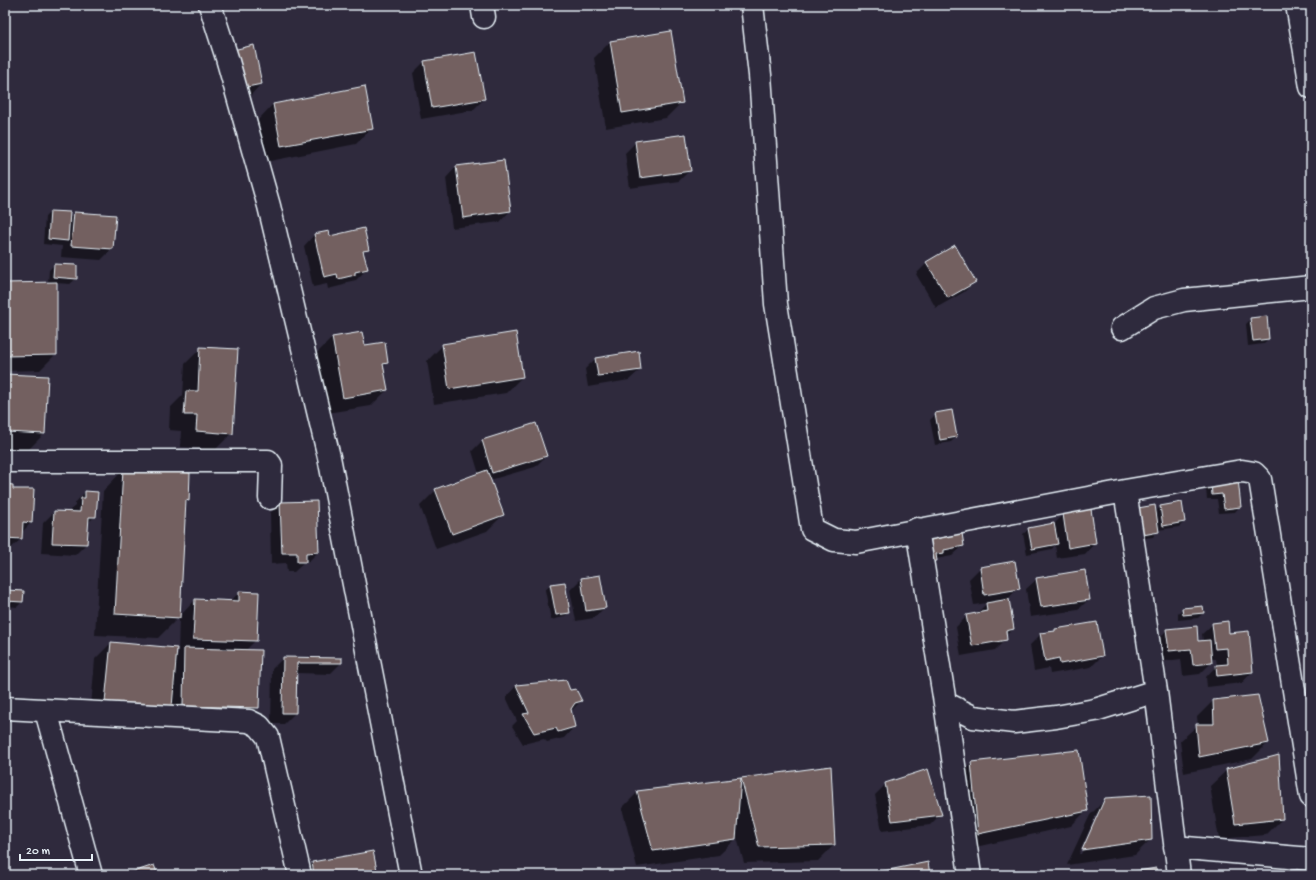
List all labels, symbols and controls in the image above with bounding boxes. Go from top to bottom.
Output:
scale bar [20,836,92,862]
text: 20 m [26,845,51,859]

